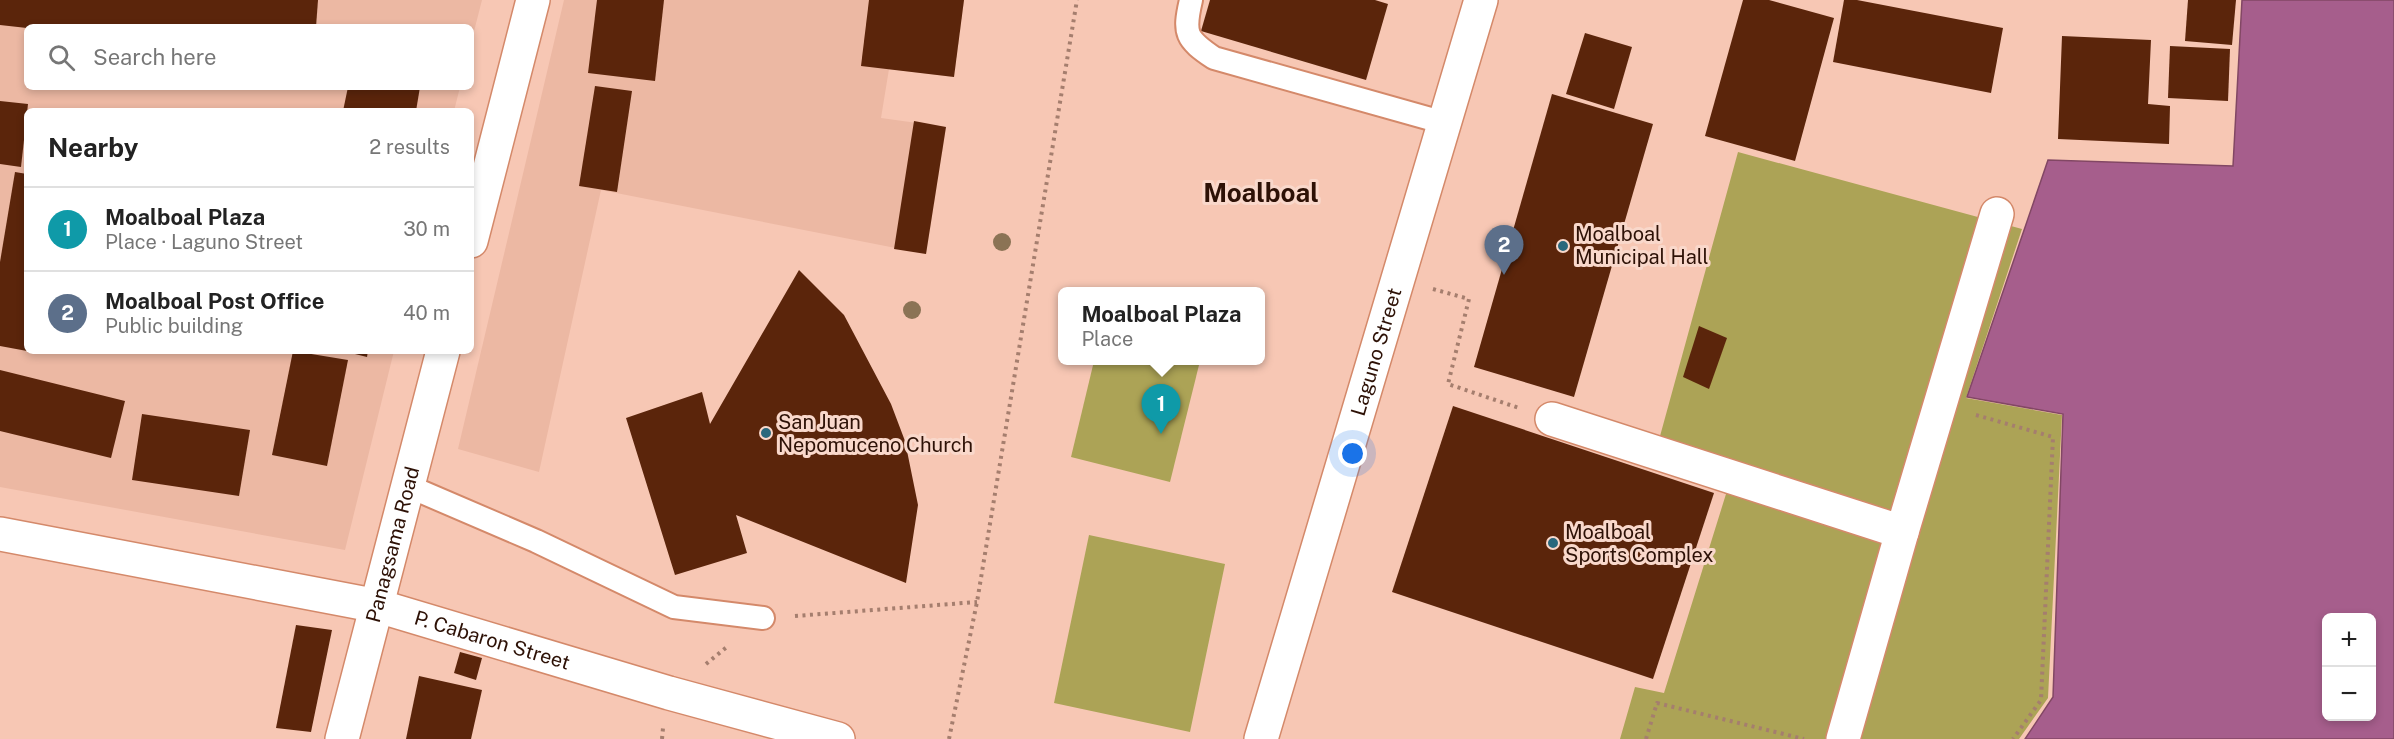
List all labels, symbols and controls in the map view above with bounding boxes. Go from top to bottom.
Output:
search box [24,24,474,90]
icon: search [45,41,78,74]
text: Search here [93,44,217,70]
text: Nearby [48,132,138,163]
text: 2 results [369,135,450,159]
district label: Moalboal [1203,177,1319,208]
text: Moalboal Plaza [105,204,265,230]
text: 1 [63,217,72,241]
text: 30 m [403,217,450,241]
place label: Moalboal Municipal Hall [1575,222,1709,269]
pin: 2 [1484,226,1524,275]
text: Place · Laguno Street [105,230,303,254]
marker: Moalboal Municipal Hall [1556,239,1570,253]
street label: Laguno Street [1346,285,1407,419]
popup [1058,287,1265,365]
text: Moalboal Post Office [105,288,324,314]
text: 2 [61,301,74,325]
text: 40 m [403,301,450,325]
text: Moalboal Plaza [1081,301,1242,327]
text: Public building [105,314,243,338]
text: Place [1081,327,1133,351]
pin: 1 [1142,384,1180,434]
place label: San Juan Nepomuceno Church [778,410,973,457]
marker: San Juan Nepomuceno Church [759,426,773,440]
your location [1338,439,1367,468]
street label: Panagsama Road [361,464,424,625]
place label: Moalboal Sports Complex [1565,520,1714,567]
marker: Moalboal Sports Complex [1546,536,1560,550]
street label: P. Cabaron Street [411,606,573,675]
map controls [2322,613,2376,721]
button: + [2322,613,2376,667]
button: − [2322,667,2376,721]

